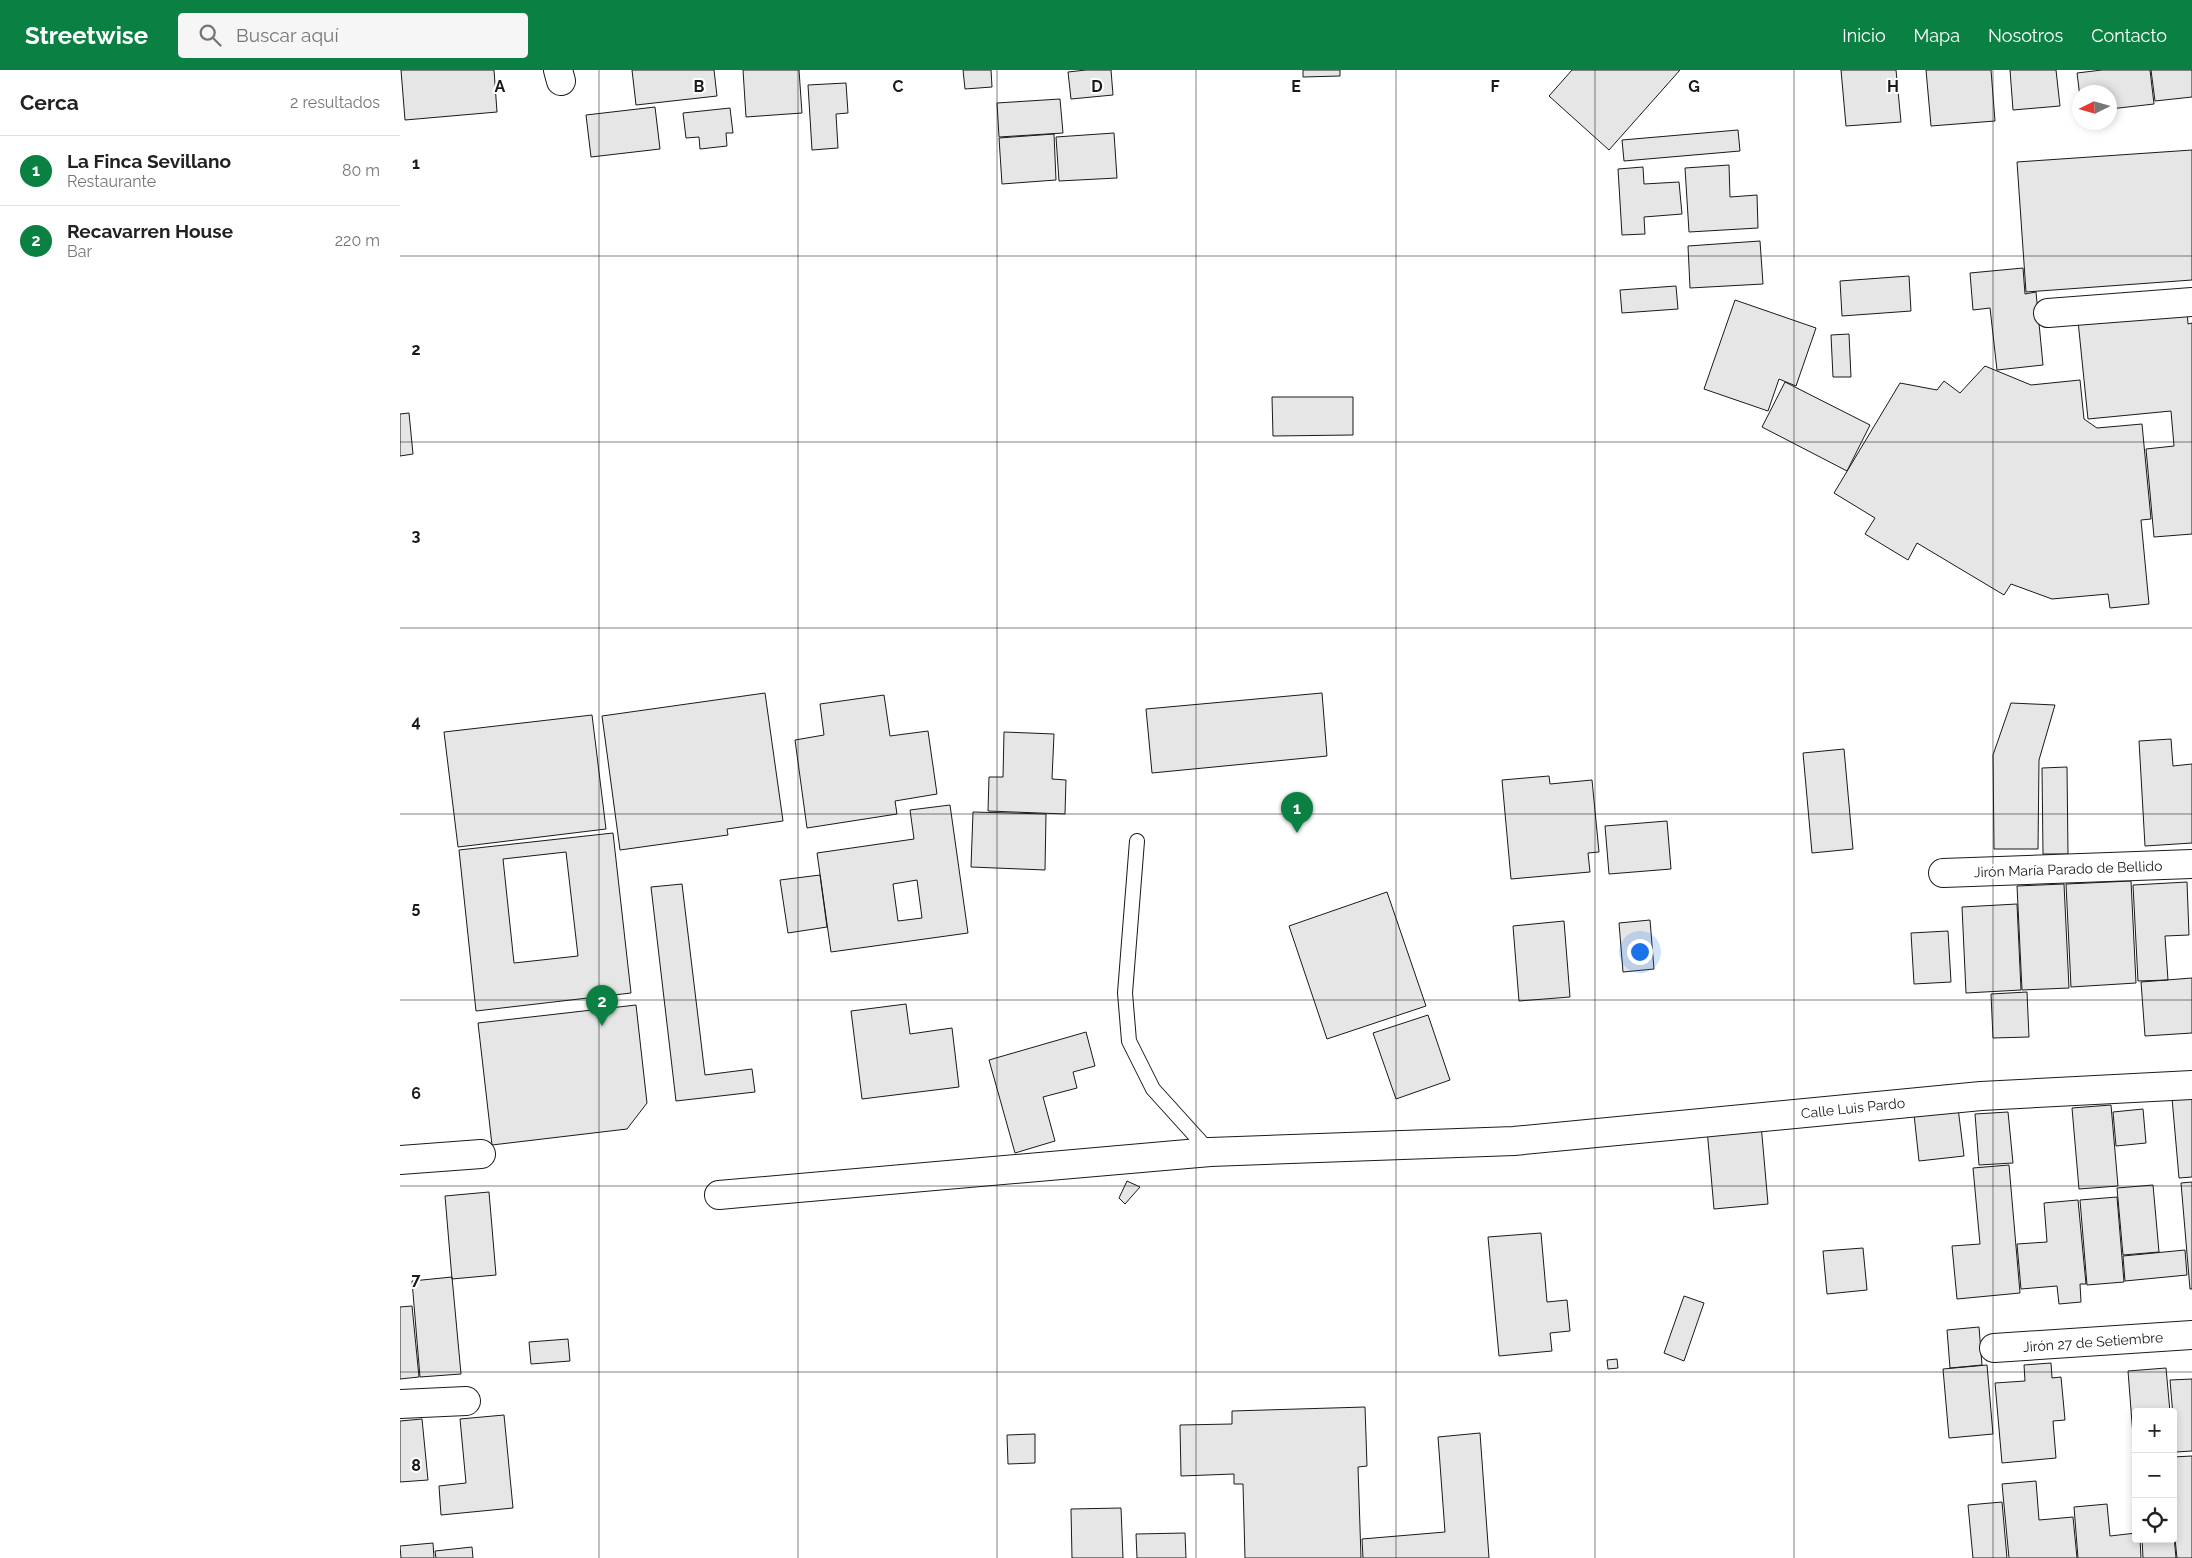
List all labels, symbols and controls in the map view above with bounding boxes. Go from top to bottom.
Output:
search box [178,13,528,58]
text: Streetwise [25,21,148,50]
icon: search [196,21,224,49]
text: Buscar aquí [236,24,339,46]
text: Inicio [1842,25,1886,46]
text: Mapa [1914,25,1960,46]
text: Nosotros [1988,25,2063,46]
text: Contacto [2091,25,2167,46]
text: A [495,77,506,96]
text: B [694,77,705,96]
text: C [893,77,904,96]
text: D [1091,77,1103,96]
text: E [1291,77,1301,96]
text: F [1490,77,1500,96]
text: G [1688,77,1700,96]
text: H [1887,77,1899,96]
north arrow [2072,85,2117,130]
text: Cerca [20,90,79,115]
text: 2 resultados [290,93,380,112]
text: La Finca Sevillano [67,150,231,172]
text: 1 [412,154,420,173]
text: 1 [32,161,40,180]
text: 80 m [342,161,380,180]
text: Restaurante [67,172,156,191]
text: Recavarren House [67,220,233,242]
text: 2 [31,231,41,250]
text: 220 m [335,231,380,250]
text: Bar [67,242,92,261]
text: 2 [411,340,421,359]
text: 3 [412,526,421,545]
text: 4 [411,712,421,731]
pin: 1 [1281,792,1313,833]
street label: Jirón María Parado de Bellido [1973,858,2163,880]
text: 5 [412,898,421,917]
your location [1627,939,1653,965]
pin: 2 [586,985,618,1026]
text: 6 [411,1084,421,1103]
street label: Calle Luis Pardo [1800,1095,1906,1121]
text: 7 [412,1270,421,1289]
street label: Jirón 27 de Setiembre [2022,1329,2164,1355]
map controls [2132,1408,2177,1543]
button: + [2132,1408,2177,1453]
button: − [2132,1453,2177,1498]
text: 8 [411,1456,421,1475]
button: locate [2132,1498,2177,1543]

